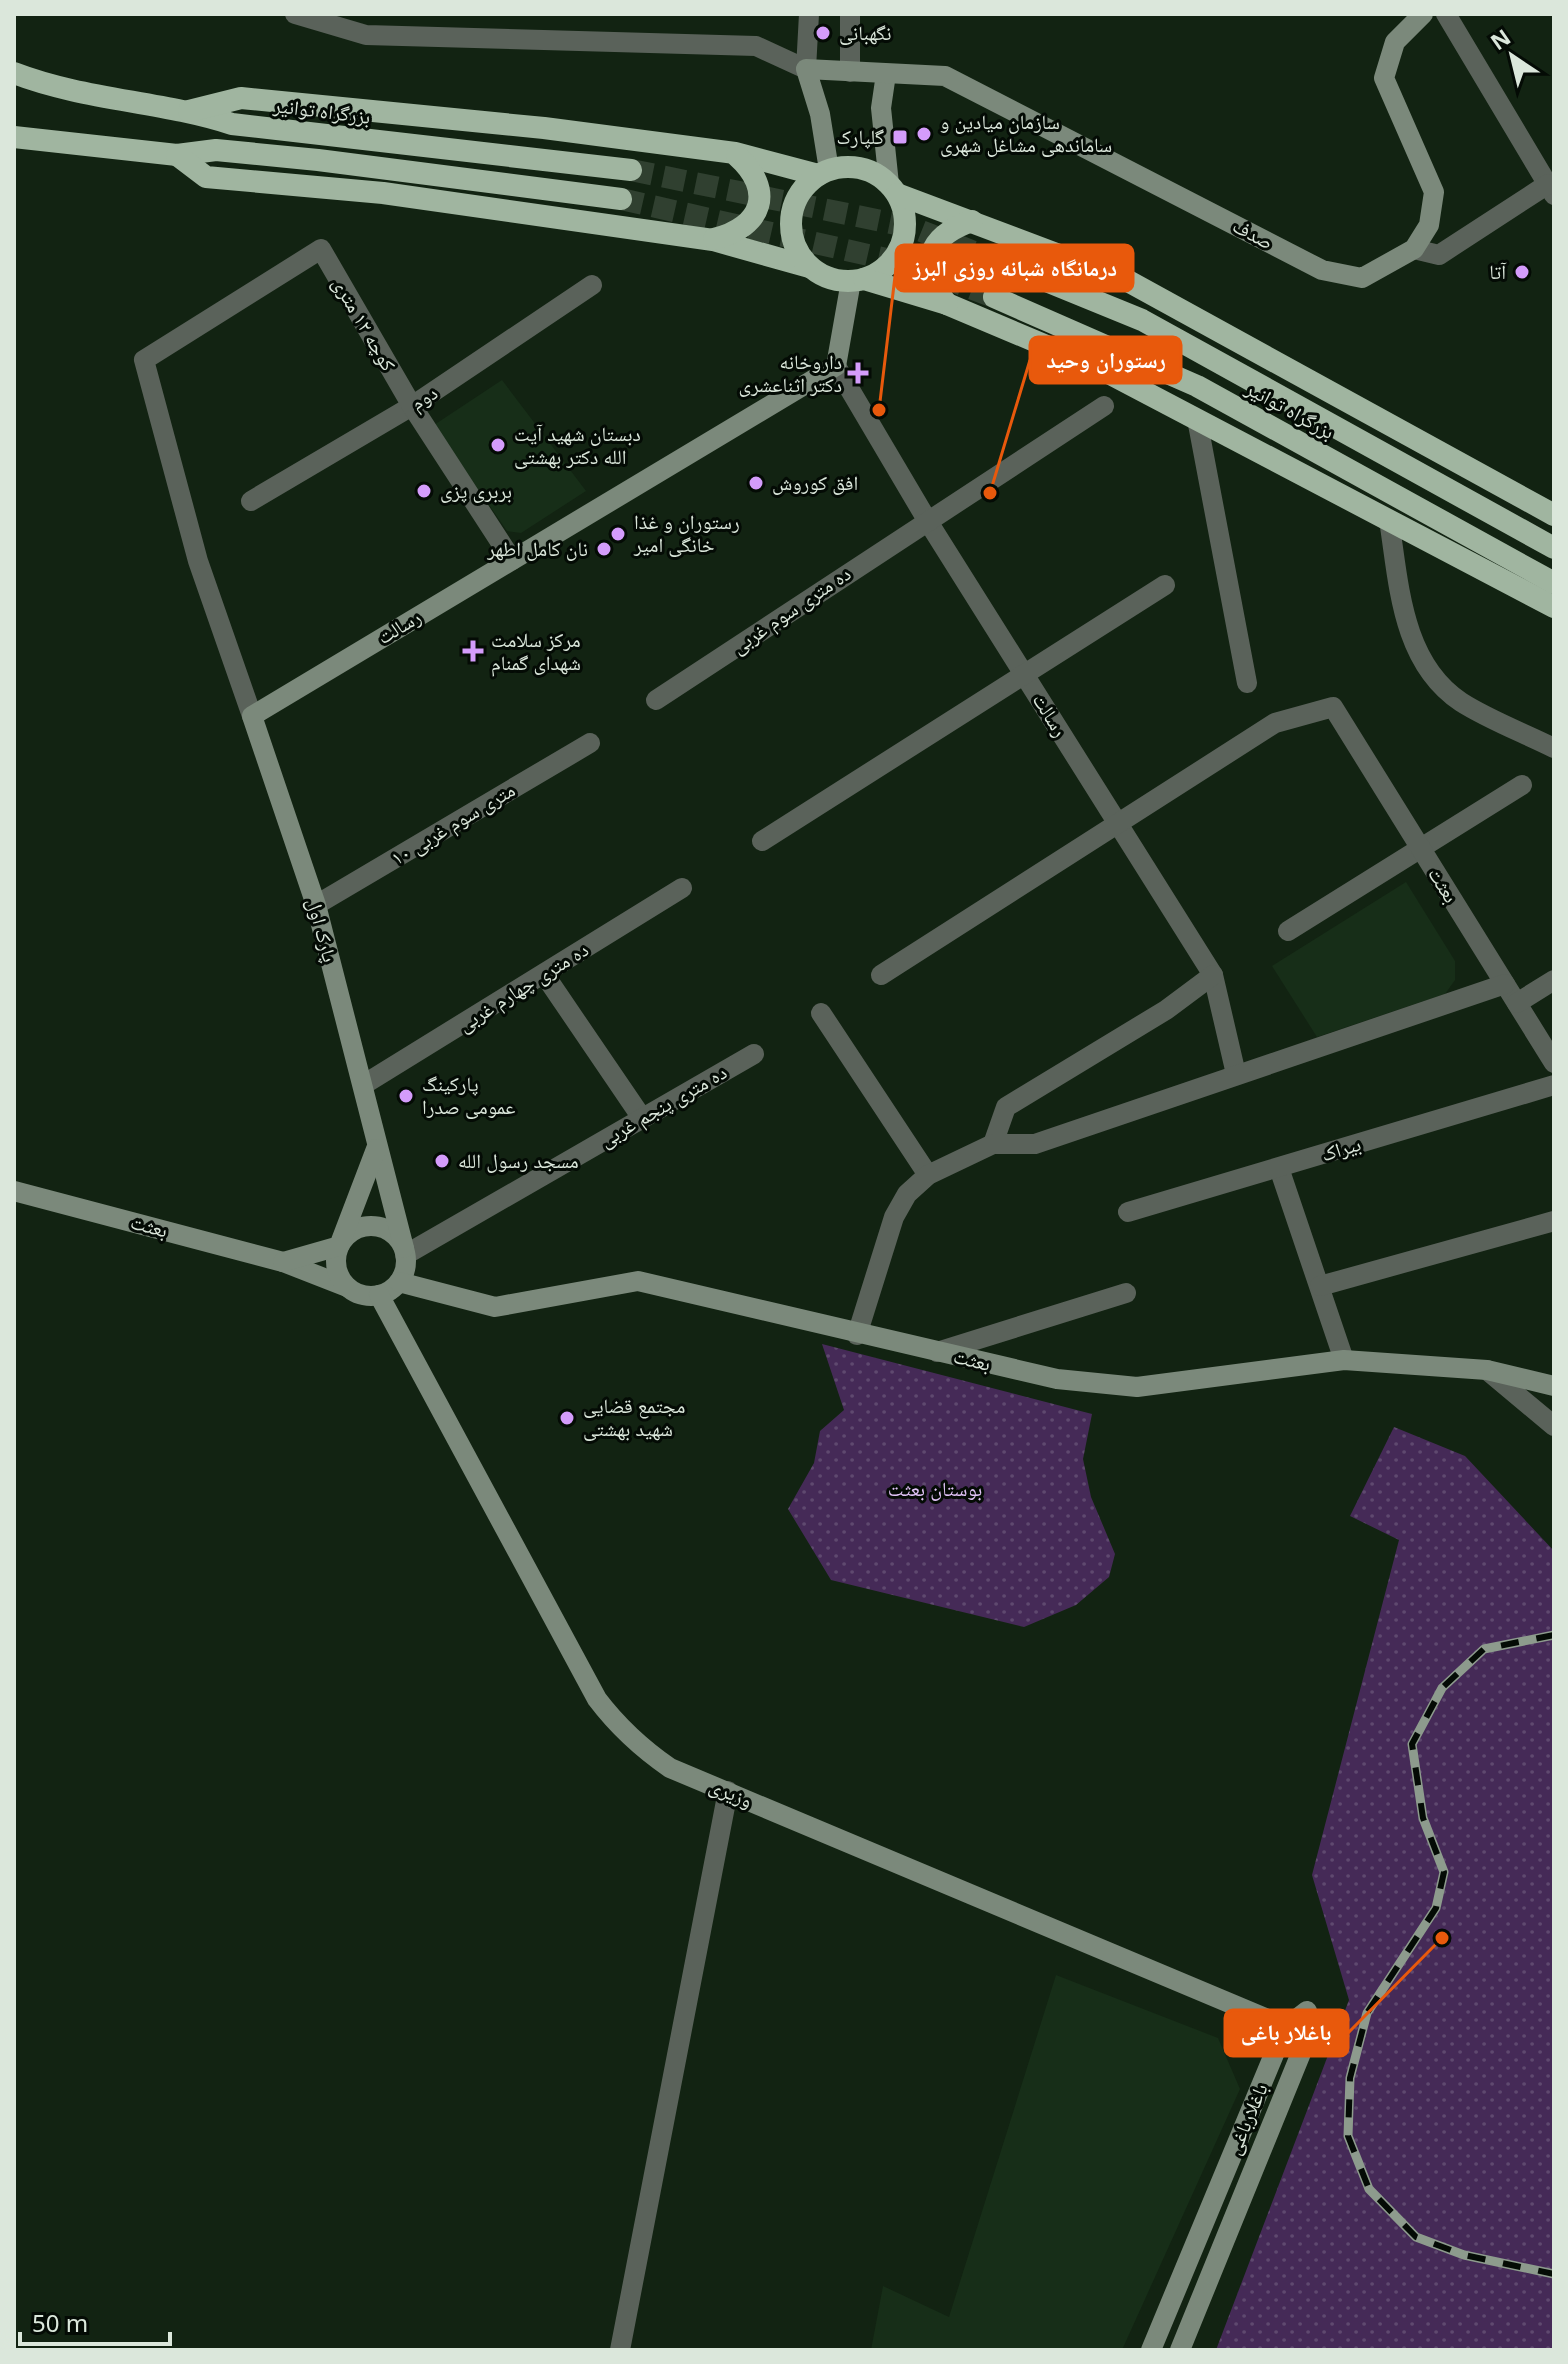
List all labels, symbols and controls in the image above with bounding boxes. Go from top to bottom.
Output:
north arrow [1472,16,1552,96]
place label: نگهبانی [839,19,891,46]
text: N [1484,21,1516,56]
marker: نگهبانی [814,24,832,42]
street label: بزرگراه توانیر [271,91,372,130]
place label: سازمان میادین و ساماندهی مشاغل شهری [940,108,1112,158]
place label: گلپارک [836,123,884,150]
marker: سازمان میادین و ساماندهی مشاغل شهری [915,125,933,143]
marker: گلپارک [891,128,909,146]
street label: صدف [1228,212,1278,255]
callout: درمانگاه شبانه روزی البرز [896,245,1133,291]
text: درمانگاه شبانه روزی البرز [912,252,1117,282]
place label: آتا [1489,258,1507,285]
marker: آتا [1513,263,1531,281]
street label: کوچه ۱۲ متری [327,272,402,376]
callout: رستوران وحید [1030,337,1181,383]
text: رستوران وحید [1046,344,1166,374]
place label: داروخانه دکتر اثناعشری [739,348,842,398]
marker: داروخانه دکتر اثناعشری [849,364,867,382]
street label: بزرگراه توانیر [1240,374,1339,445]
street label: دوم [405,379,443,417]
place label: دبستان شهید آیت الله دکتر بهشتی [514,420,641,470]
marker: دبستان شهید آیت الله دکتر بهشتی [489,436,507,454]
place label: افق کوروش [772,469,858,496]
marker: افق کوروش [747,474,765,492]
place label: بربری پزی [440,477,512,504]
marker: بربری پزی [415,482,433,500]
place label: رستوران و غذا خانگی امیر [633,508,740,558]
marker: رستوران و غذا خانگی امیر [609,525,627,543]
place label: نان کامل اطهر [486,535,588,562]
marker: نان کامل اطهر [595,540,613,558]
street label: ده متری سوم غربی [726,560,856,660]
street label: رسالت [372,603,426,650]
place label: مرکز سلامت شهدای گمنام [491,626,581,677]
marker: مرکز سلامت شهدای گمنام [462,640,484,662]
street label: رسالت [1027,688,1074,742]
street label: ۱۰ متری سوم غربی [386,776,520,872]
street label: بعثت [1422,862,1465,908]
street label: پارک اول [301,895,344,965]
street label: ده متری چهارم غربی [452,936,594,1038]
street label: ده متری پنجم غربی [594,1058,732,1154]
place label: پارکینگ عمومی صدرا [422,1070,515,1120]
marker: پارکینگ عمومی صدرا [397,1087,415,1105]
street label: بیراک [1318,1130,1364,1167]
place label: مسجد رسول الله [458,1147,579,1174]
marker: مسجد رسول الله [433,1152,451,1170]
street label: بعثت [128,1208,171,1243]
street label: بعثت [951,1342,993,1377]
place label: مجتمع قضایی شهید بهشتی [583,1392,685,1442]
marker: مجتمع قضایی شهید بهشتی [558,1409,576,1427]
park label: بوستان بعثت [888,1475,982,1502]
street label: وزیری [705,1771,757,1814]
callout: باغلار باغی [1225,2010,1348,2056]
text: باغلار باغی [1241,2016,1331,2046]
street label: باغلارباغی [1219,2079,1274,2159]
scale bar [20,2296,170,2346]
text: 50 m [32,2306,88,2339]

